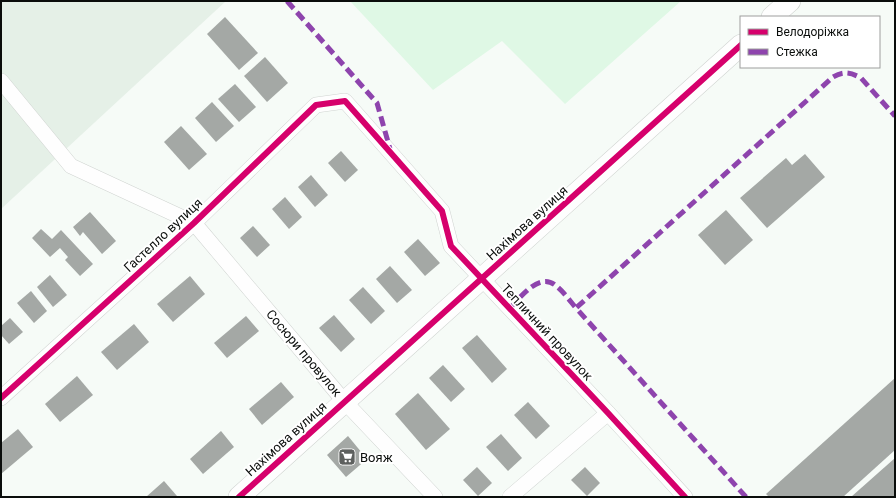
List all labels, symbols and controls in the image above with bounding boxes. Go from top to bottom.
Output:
legend [740,16,880,68]
text: Велодоріжка [776,25,849,39]
text: Стежка [776,45,818,59]
street label: Нахімова вулиця [483,183,571,263]
street label: Гастелло вулиця [121,195,205,275]
street label: Тепличний провулок [498,281,596,383]
street label: Сосюри провулок [263,307,345,399]
street label: Нахімова вулиця [242,399,330,479]
supermarket icon: Вояж [337,447,357,467]
place label: Вояж [360,450,393,465]

